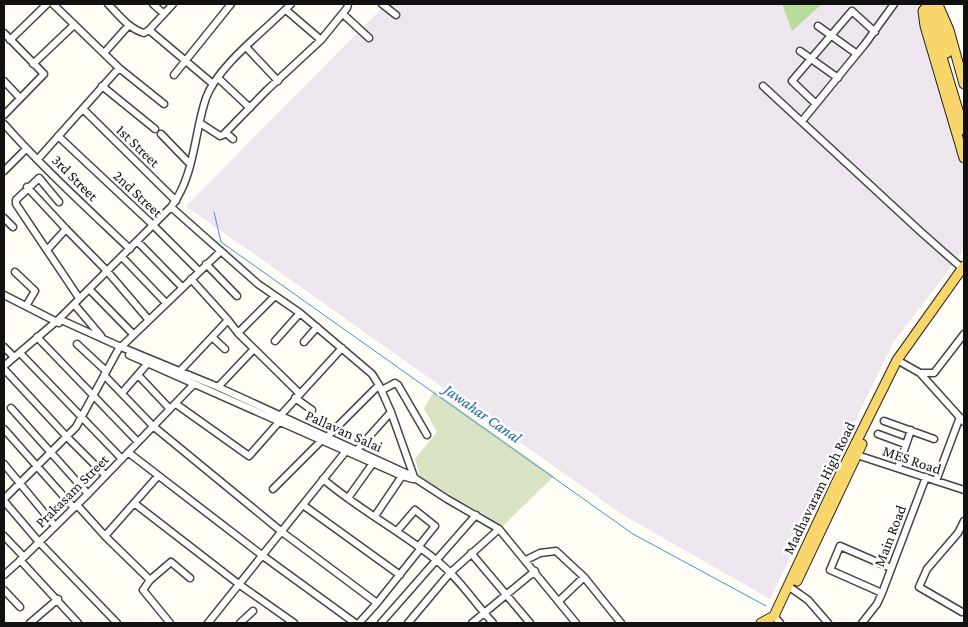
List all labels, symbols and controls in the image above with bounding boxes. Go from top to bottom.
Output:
street label: 1st Street [113,122,164,171]
street label: 3rd Street [49,152,102,205]
street label: 2nd Street [110,167,167,221]
water label: Jawahar Canal [438,379,525,448]
street label: Pallavan Salai [303,407,385,455]
street label: Madhavaram High Road [780,419,859,557]
street label: MES Road [881,443,943,477]
street label: Prakasam Street [32,451,112,531]
street label: Main Road [871,503,909,569]

